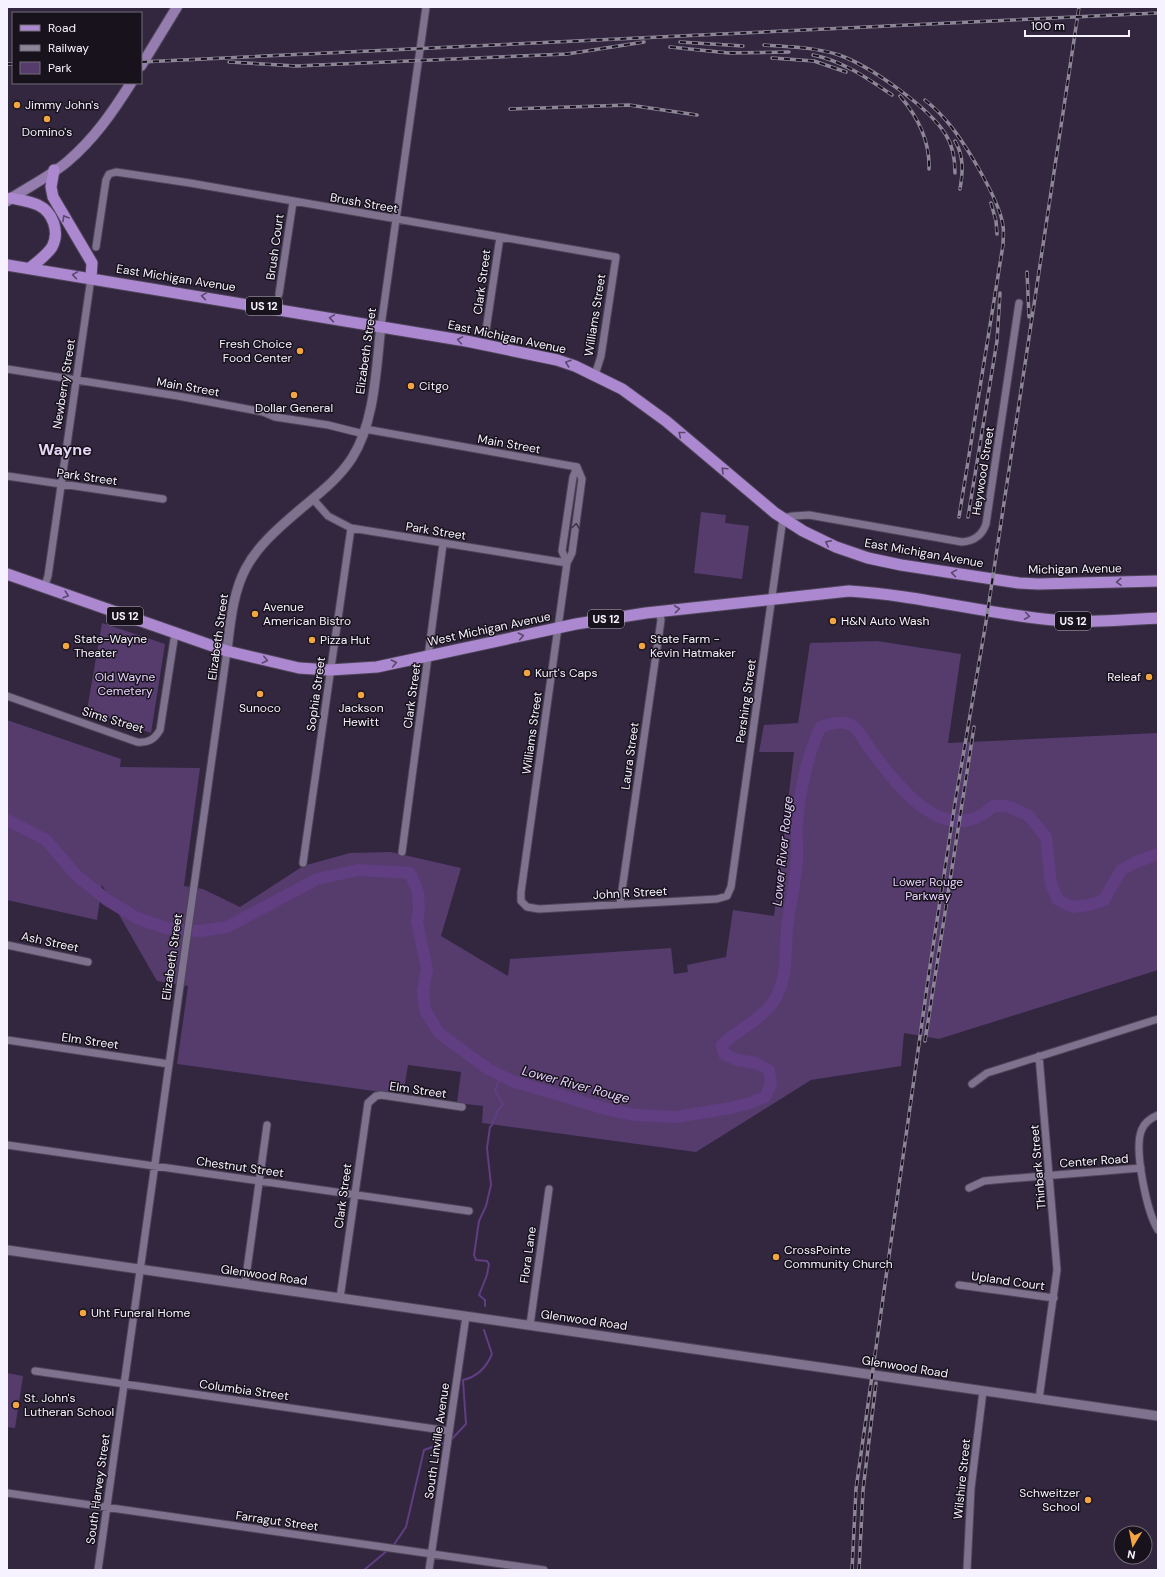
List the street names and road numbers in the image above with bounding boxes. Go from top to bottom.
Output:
street label: Brush Street [329,189,399,217]
street label: Brush Court [262,213,288,281]
street label: Clark Street [470,248,495,316]
street label: East Michigan Avenue [115,261,237,295]
street label: Williams Street [581,272,609,357]
road number: US 12 [246,297,282,315]
street label: Elizabeth Street [352,306,380,395]
street label: East Michigan Avenue [446,317,568,357]
street label: Newberry Street [49,337,79,430]
street label: Main Street [155,374,221,400]
street label: Heywood Street [968,425,998,516]
street label: Main Street [476,431,542,457]
street label: Park Street [56,465,119,489]
street label: Park Street [405,518,468,544]
street label: East Michigan Avenue [863,535,985,571]
street label: Michigan Avenue [1028,560,1122,578]
street label: Elizabeth Street [204,592,232,681]
road number: US 12 [107,607,143,625]
street label: West Michigan Avenue [426,608,552,650]
road number: US 12 [588,610,624,628]
road number: US 12 [1055,612,1091,630]
street label: Sophia Street [303,655,329,732]
street label: Pershing Street [732,658,760,744]
street label: Clark Street [400,662,425,730]
street label: Williams Street [518,690,546,775]
street label: Sims Street [80,703,146,737]
street label: Laura Street [617,721,643,791]
street label: John R Street [592,883,668,903]
street label: Elizabeth Street [158,912,186,1001]
street label: Ash Street [20,928,80,956]
street label: Elm Street [60,1029,120,1053]
street label: Elm Street [388,1078,448,1102]
street label: Thinbark Street [1026,1124,1050,1210]
street label: Center Road [1059,1151,1129,1171]
street label: Chestnut Street [195,1153,285,1181]
street label: Clark Street [331,1162,356,1230]
street label: Flora Lane [516,1226,540,1284]
street label: Glenwood Road [220,1261,308,1289]
street label: Upland Court [970,1268,1046,1294]
street label: Glenwood Road [540,1306,628,1334]
street label: Glenwood Road [861,1352,949,1382]
street label: Columbia Street [198,1376,290,1404]
street label: South Linville Avenue [421,1382,453,1500]
street label: South Harvey Street [82,1432,114,1545]
street label: Wilshire Street [950,1437,974,1520]
street label: Farragut Street [235,1507,320,1535]

